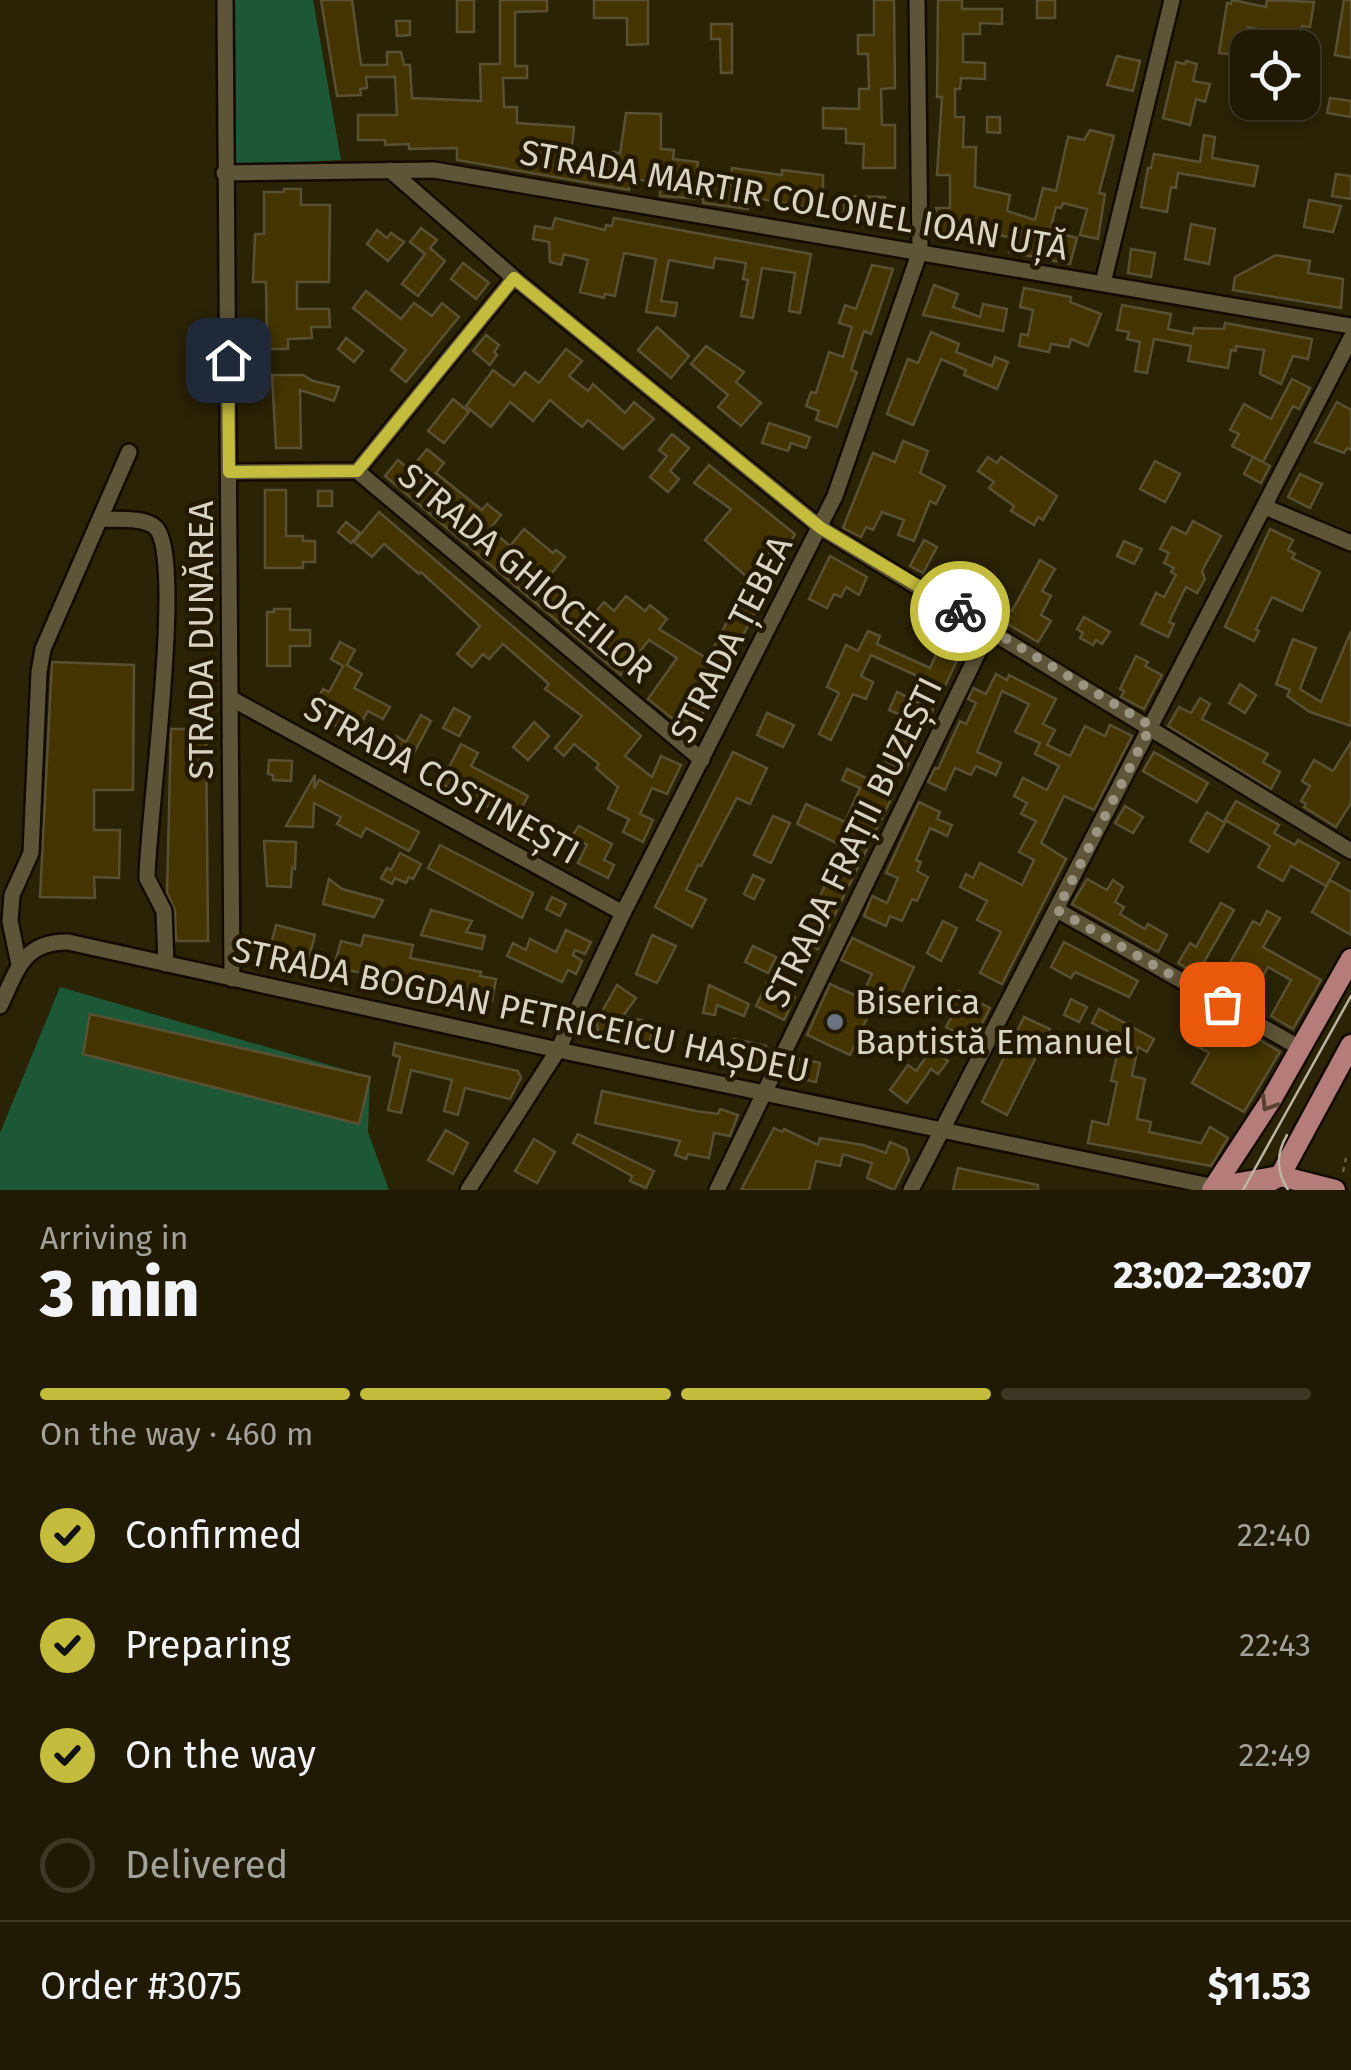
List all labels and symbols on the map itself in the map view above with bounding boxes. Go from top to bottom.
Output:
street label: STRADA MARTIR COLONEL IOAN UȚĂ [517,131,1071,271]
pin [186,318,271,403]
street label: STRADA GHIOCEILOR [390,454,662,692]
street label: STRADA DUNĂREA [180,501,222,779]
street label: STRADA ȚEBEA [661,529,803,750]
courier [910,561,1010,661]
street label: STRADA FRAȚII BUZEȘTI [755,670,953,1014]
street label: STRADA COSTINEȘTI [297,687,587,874]
street label: STRADA BOGDAN PETRICEICU HAȘDEU [229,928,813,1093]
pin [1180,962,1265,1047]
place label: Biserica Baptistă Emanuel [855,981,1133,1063]
marker: Biserica Baptistă Emanuel [824,1011,846,1033]
one-way arrow [1261,1093,1280,1111]

